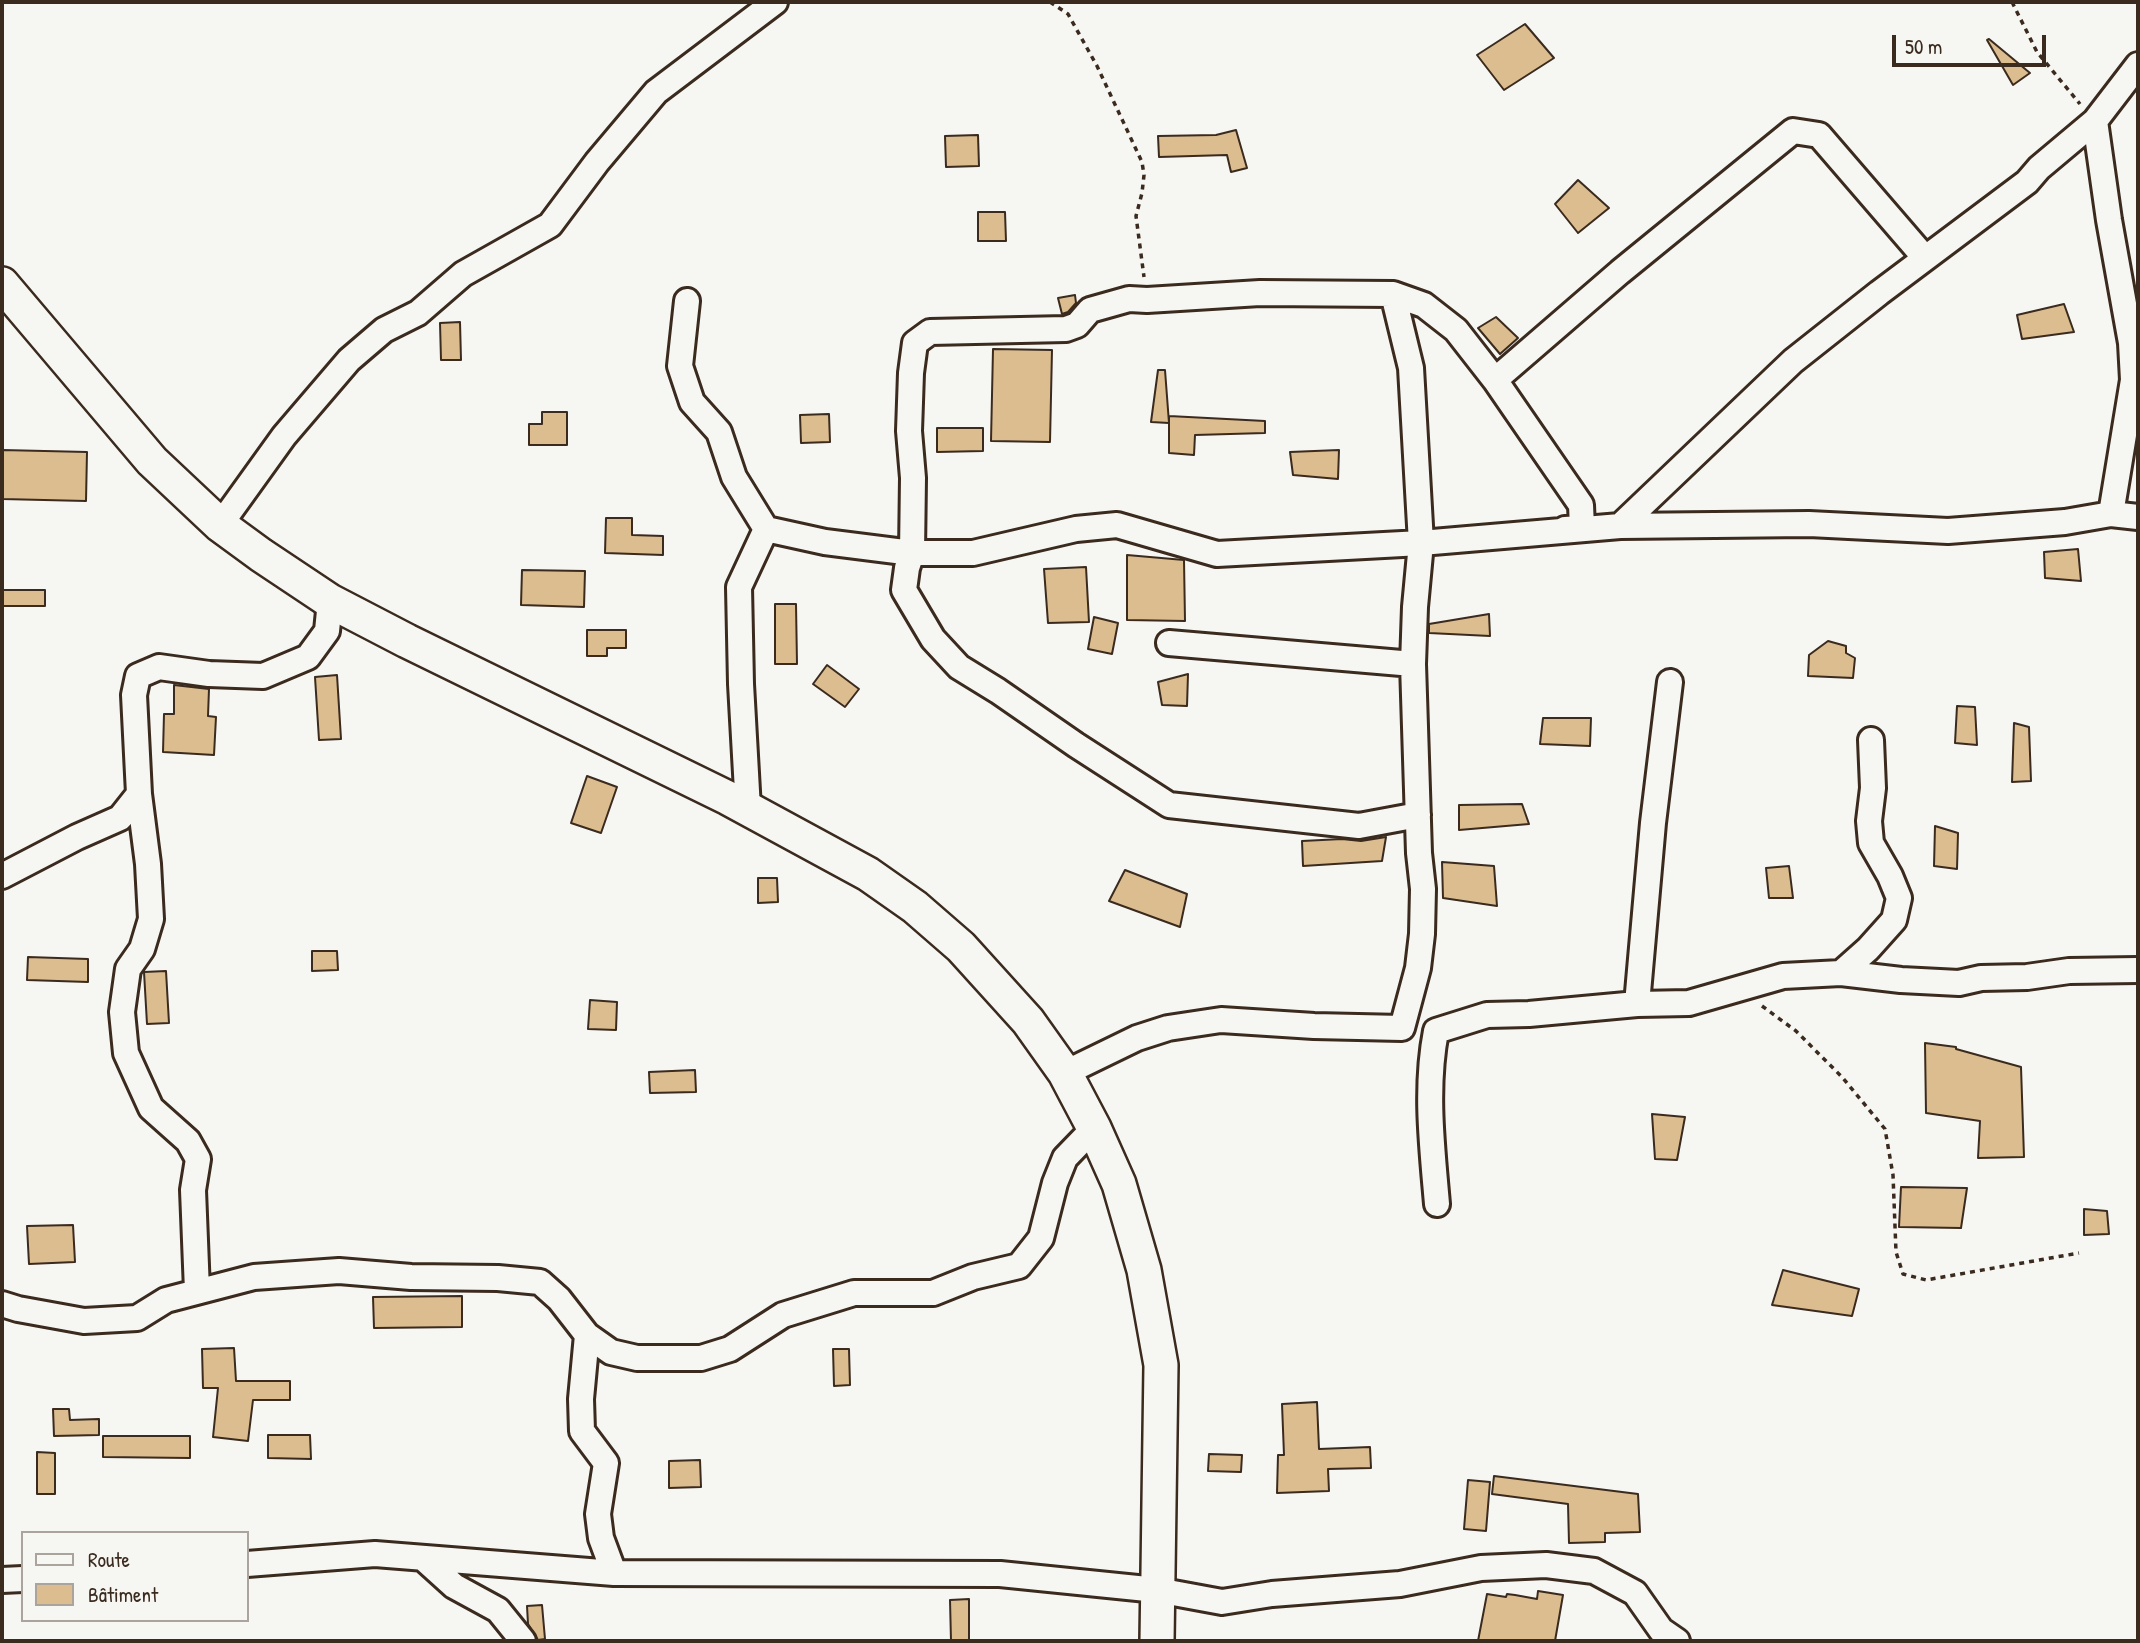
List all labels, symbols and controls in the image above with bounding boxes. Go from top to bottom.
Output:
scale bar [1895,21,2049,65]
text: 50 m [1905,32,1942,61]
legend [21,1531,248,1622]
text: Route [88,1545,130,1574]
text: Bâtiment [88,1580,158,1609]

